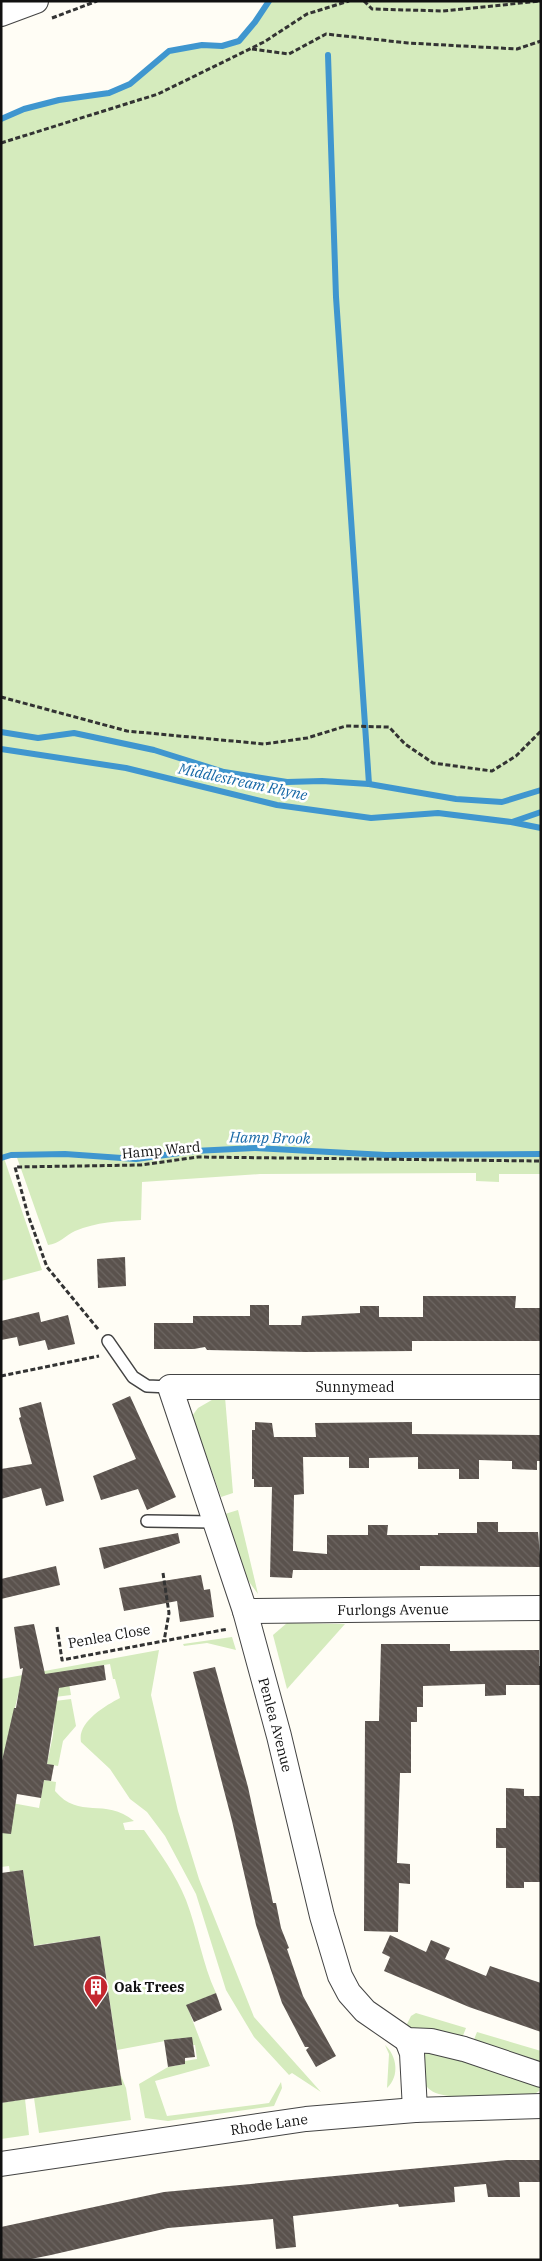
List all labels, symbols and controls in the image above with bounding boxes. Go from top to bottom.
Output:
water label: Middlestream Rhyne [176,758,310,805]
water label: Hamp Brook [228,1127,311,1148]
street label: Hamp Ward [121,1138,202,1162]
street label: Sunnymead [315,1378,395,1396]
street label: Furlongs Avenue [337,1600,449,1619]
street label: Penlea Close [66,1620,152,1652]
street label: Penlea Avenue [255,1675,296,1774]
building icon: Oak Trees [83,1974,109,2008]
place label: Oak Trees [114,1978,184,1996]
street label: Rhode Lane [229,2110,309,2139]

